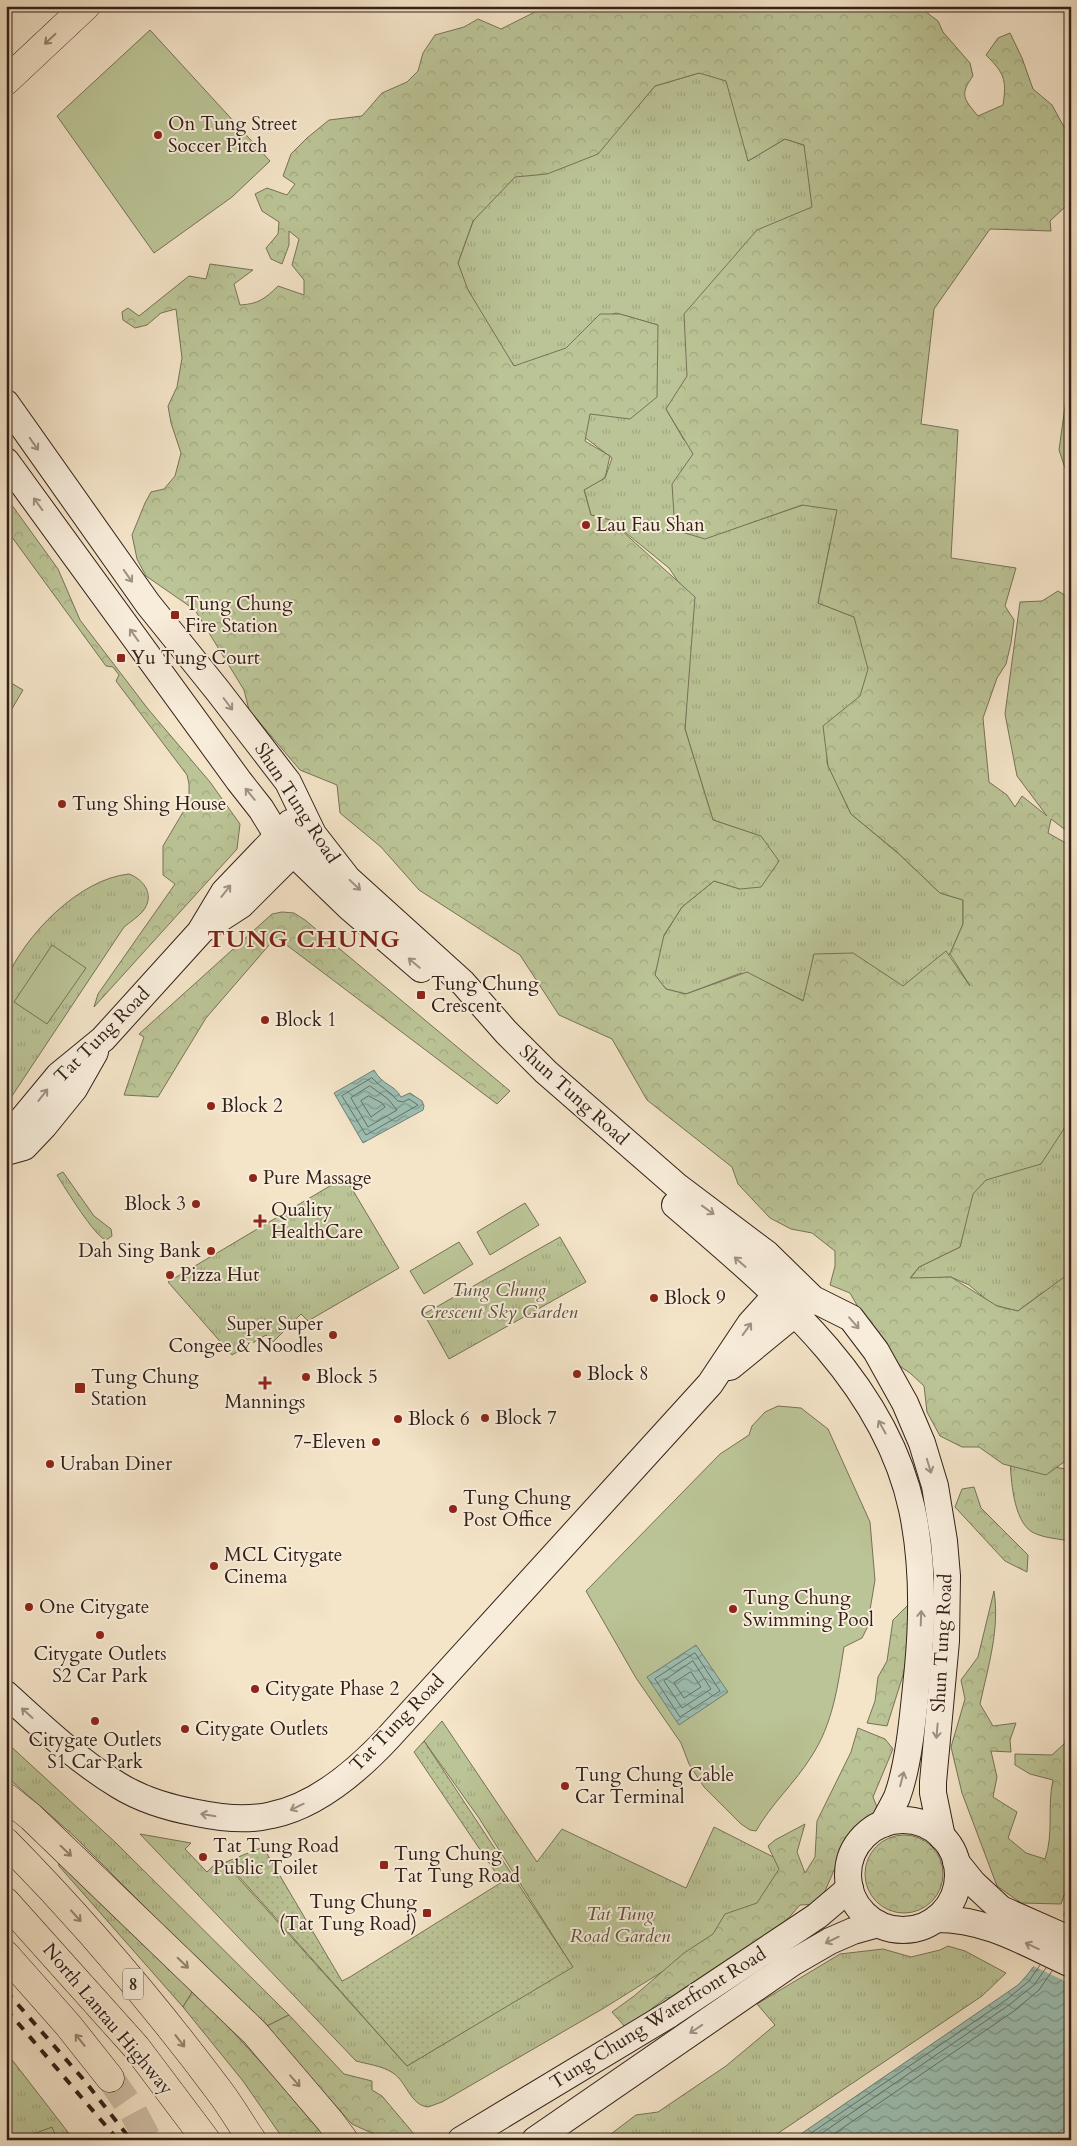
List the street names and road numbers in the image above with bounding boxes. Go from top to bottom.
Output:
street label: Shun Tung Road [248,738,346,868]
street label: Tat Tung Road [48,981,156,1089]
street label: Shun Tung Road [514,1039,634,1151]
street label: Shun Tung Road [925,1573,959,1713]
street label: Tat Tung Road [344,1669,450,1777]
street label: North Lantau Highway [37,1937,179,2101]
street label: Tung Chung Waterfront Road [545,1941,771,2095]
road number: 8 [123,1968,143,2000]

